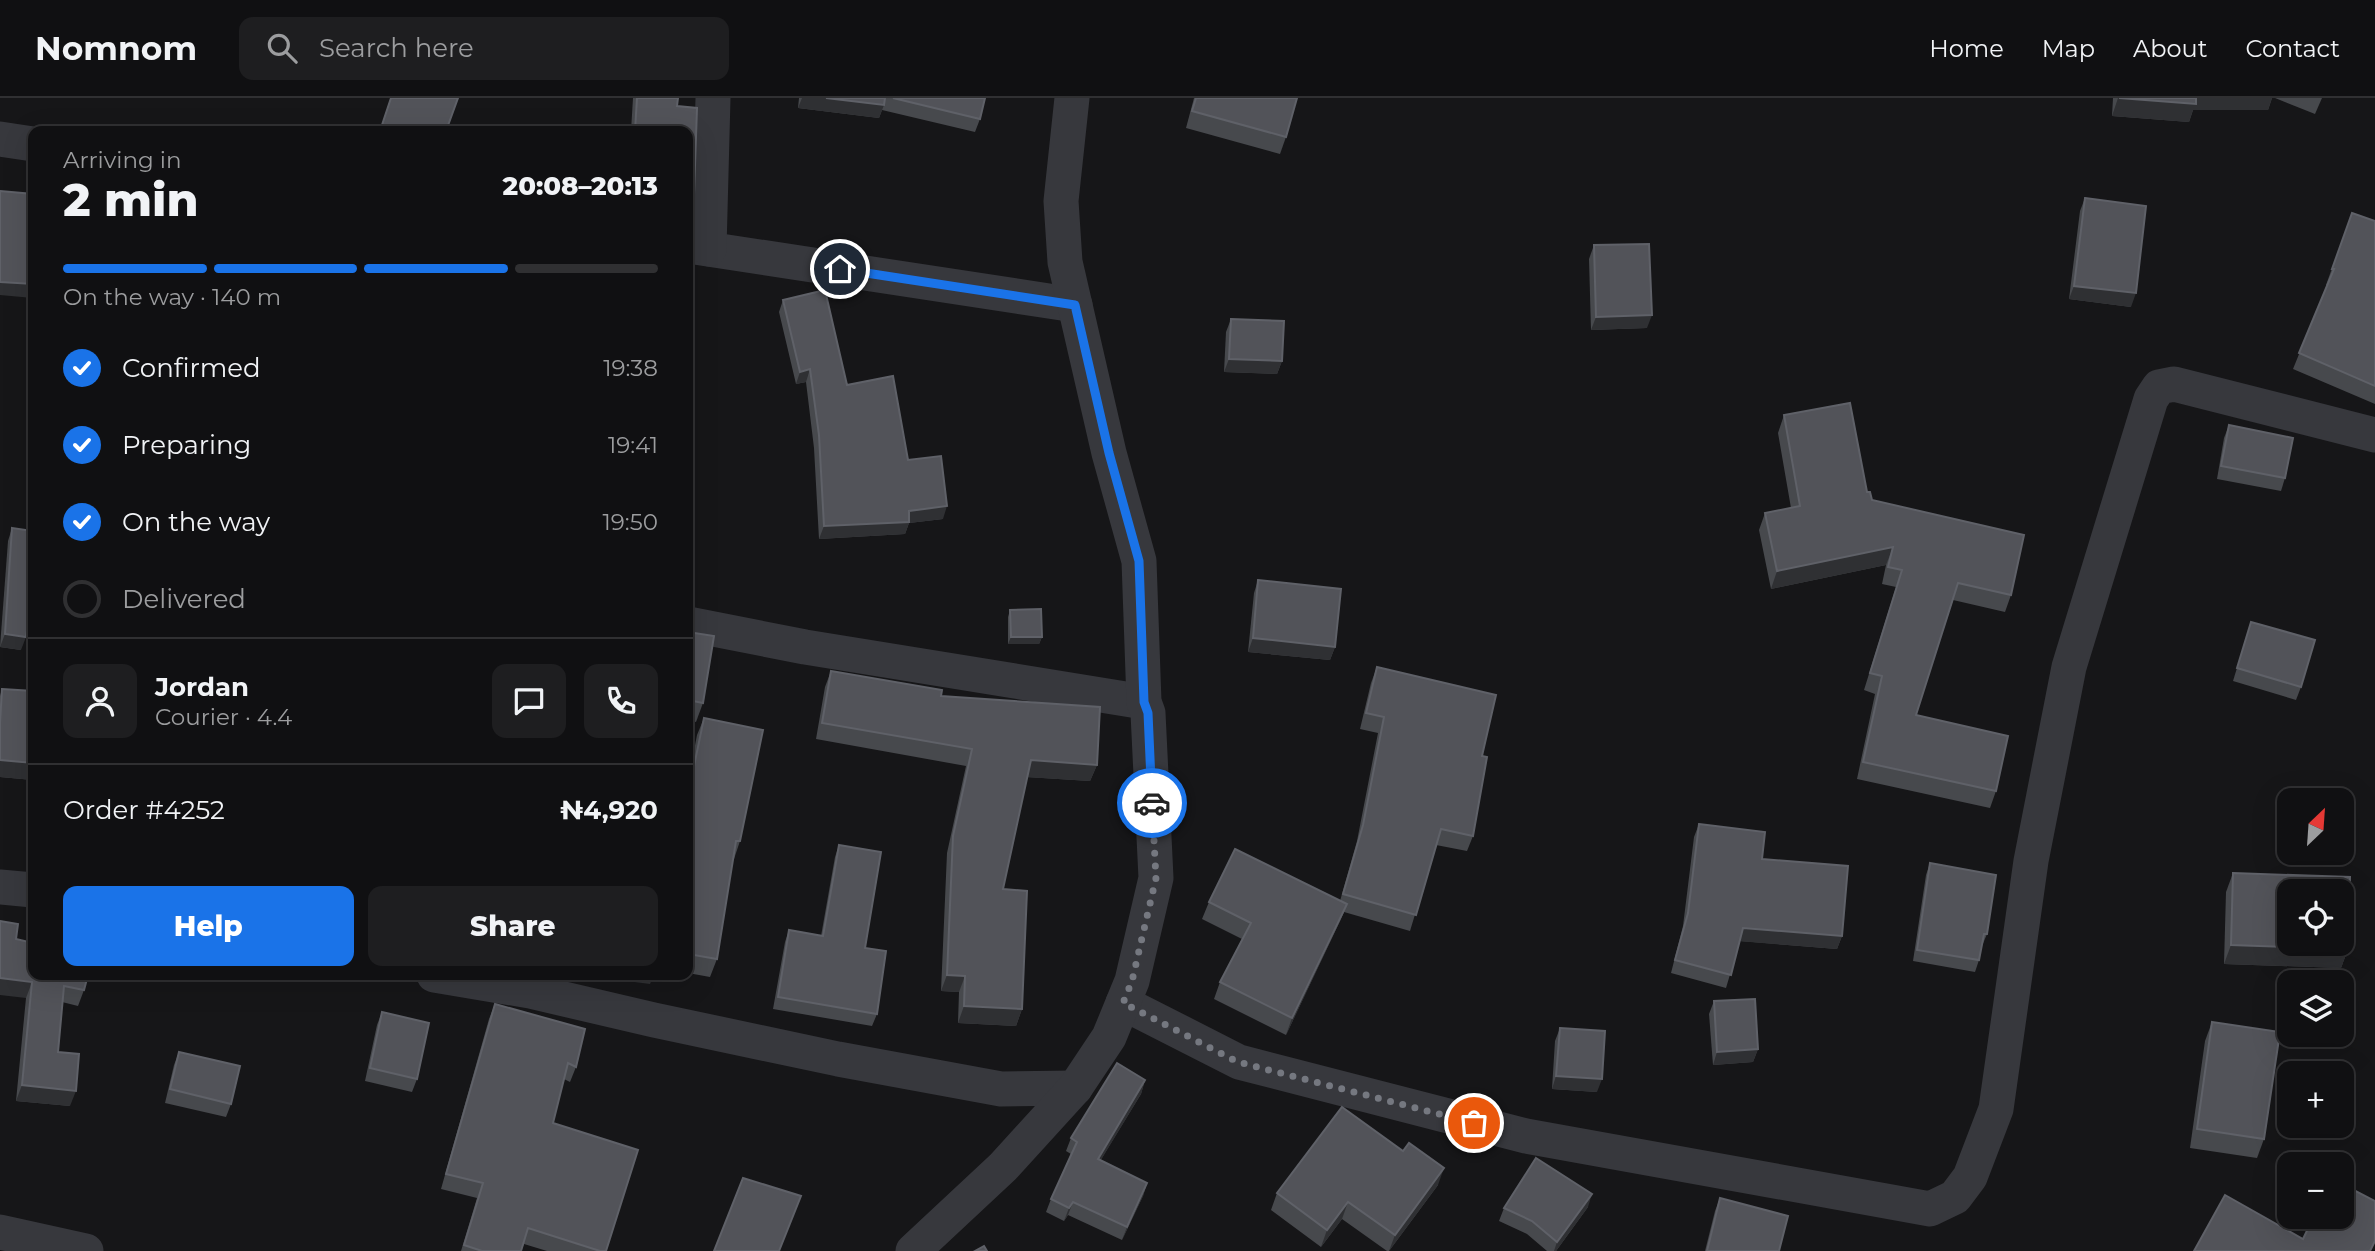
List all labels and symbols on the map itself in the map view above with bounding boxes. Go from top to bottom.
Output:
pin [810,239,870,299]
courier [1117,768,1187,838]
north arrow [2277,788,2354,864]
pin [1444,1093,1504,1153]

